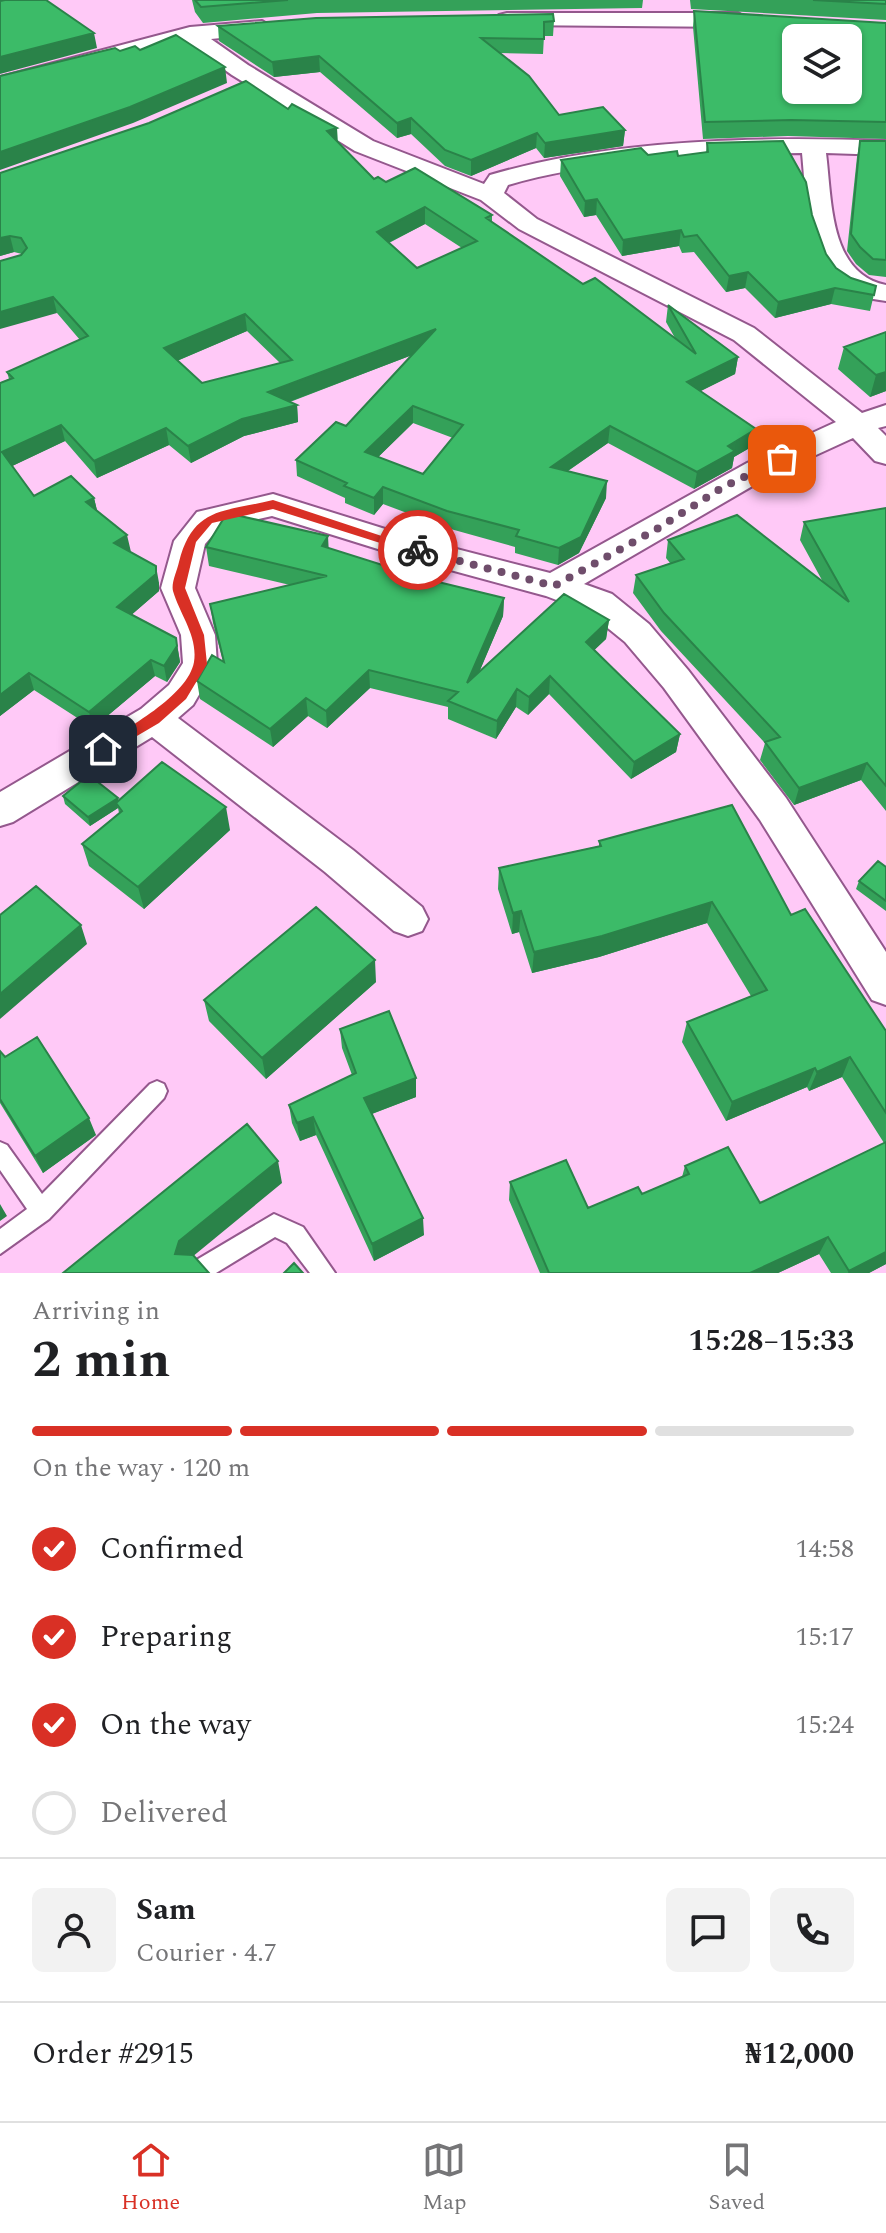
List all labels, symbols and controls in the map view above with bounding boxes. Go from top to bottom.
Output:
map controls [782,24,862,104]
button: layers [782,24,862,104]
pin [748,425,816,493]
icon: bag [760,437,804,481]
courier [378,510,458,590]
icon: bike [396,528,440,572]
pin [69,715,137,783]
icon: home [81,727,125,771]
text: Arriving in [32,1291,160,1331]
text: 15:28–15:33 [688,1318,854,1364]
text: 2 min [32,1321,170,1400]
text: On the way · 120 m [32,1448,250,1488]
text: Confirmed [100,1526,244,1572]
icon: check [32,1527,76,1571]
text: 14:58 [795,1529,854,1569]
text: Preparing [100,1614,232,1660]
icon: check [32,1615,76,1659]
text: 15:17 [795,1617,854,1657]
text: On the way [100,1702,251,1748]
icon: check [32,1703,76,1747]
text: 15:24 [795,1705,854,1745]
text: Delivered [100,1790,228,1836]
text: Sam [136,1887,196,1933]
button: person [32,1888,116,1972]
button: chat [666,1888,750,1972]
button: phone [770,1888,854,1972]
text: Courier · 4.7 [136,1933,277,1973]
text: Order #2915 [32,2031,194,2077]
text: ₦12,000 [745,2031,854,2077]
tab: Home [121,2138,180,2219]
tab: Map [422,2138,467,2219]
tab: Saved [709,2138,765,2219]

